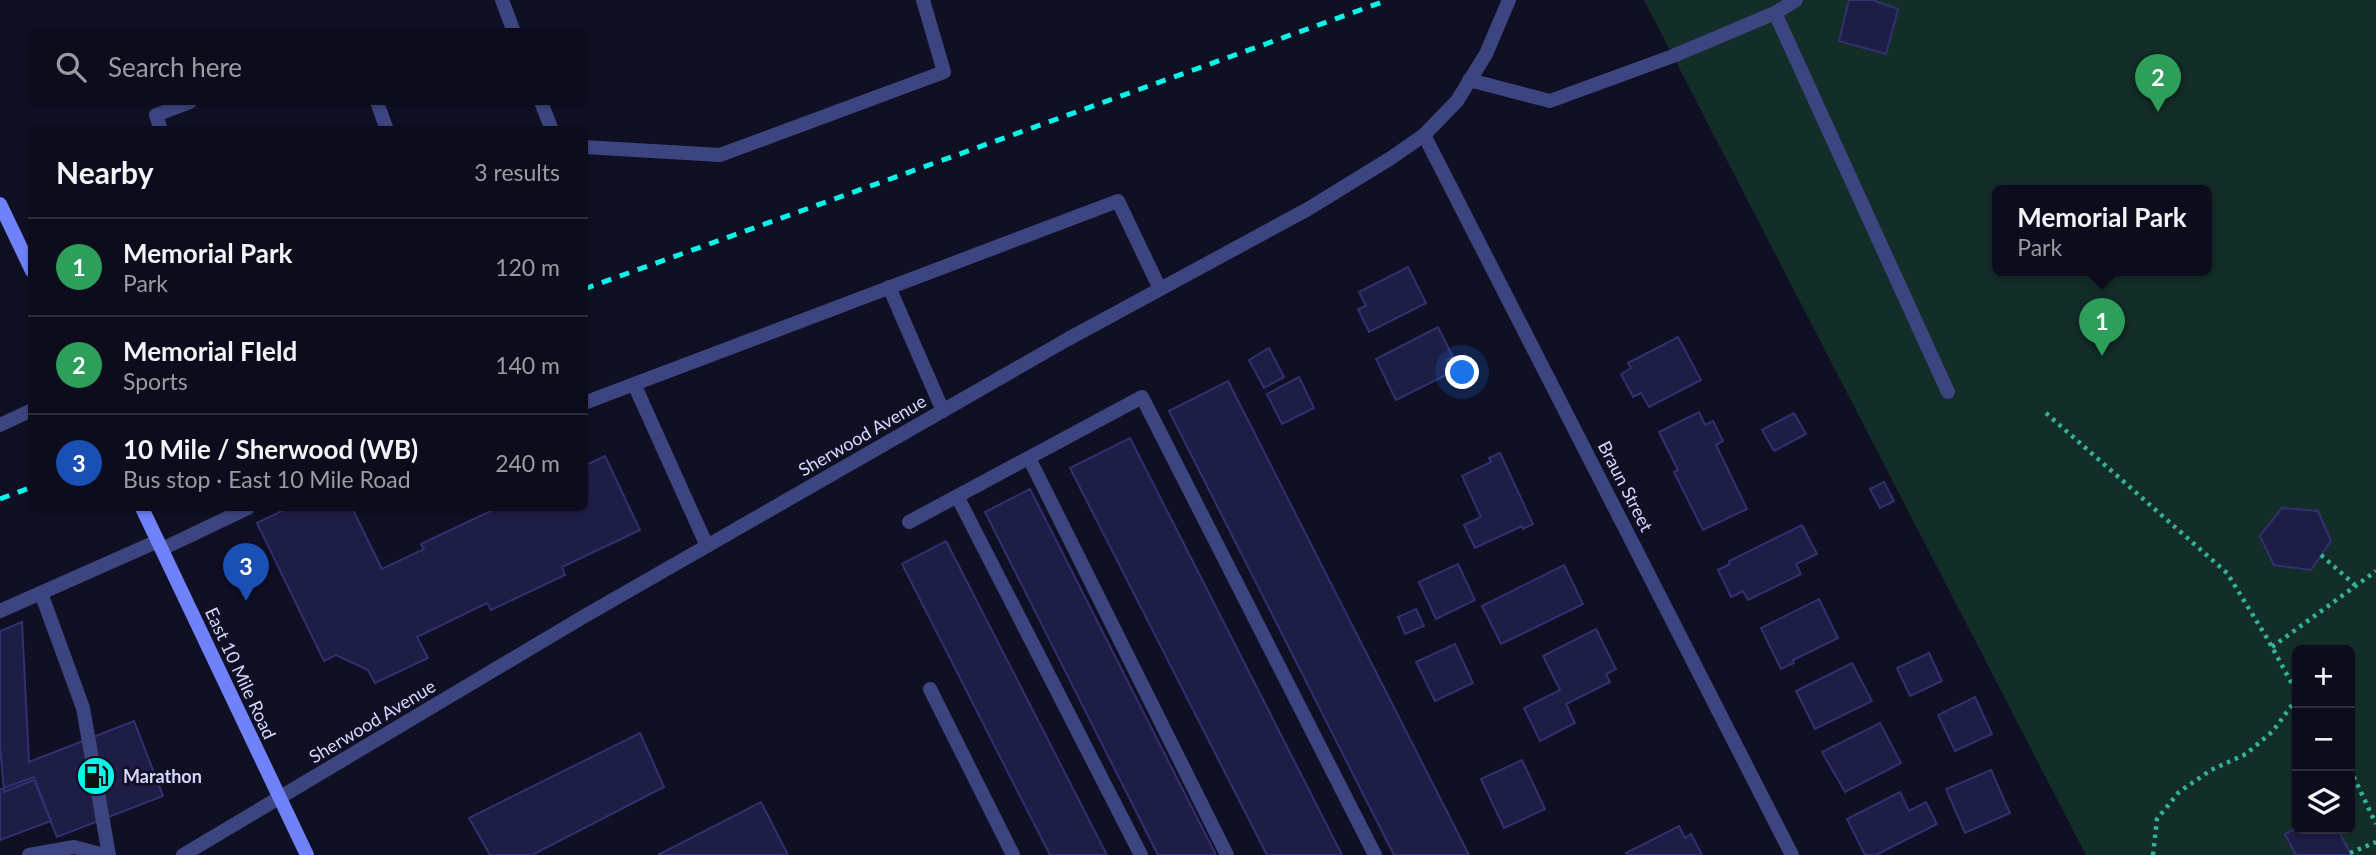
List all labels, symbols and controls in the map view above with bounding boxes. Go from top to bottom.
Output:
search box [28,28,588,105]
icon: search [52,48,90,86]
text: Search here [108,51,242,83]
pin: 2 [2135,54,2181,112]
text: Nearby [56,154,154,190]
text: 3 results [474,158,560,186]
popup [1992,185,2212,276]
text: Memorial Park [2017,201,2187,233]
text: Park [2017,233,2062,261]
text: Memorial Park [123,237,293,269]
text: 1 [72,253,86,281]
text: 120 m [495,253,560,281]
text: Park [123,269,168,297]
pin: 1 [2079,298,2125,356]
text: Memorial FIeld [123,335,297,367]
text: 2 [72,351,86,379]
text: 140 m [495,351,560,379]
your location [1445,355,1479,389]
text: Sports [123,367,188,395]
street label: Sherwood Avenue [794,390,930,480]
text: 10 Mile / Sherwood (WB) [123,433,418,465]
street label: Braun Street [1594,437,1658,536]
text: 3 [72,449,86,477]
text: 240 m [495,449,560,477]
text: Bus stop · East 10 Mile Road [123,465,411,493]
pin: 3 [223,543,269,601]
street label: East 10 Mile Road [201,604,281,742]
map controls [2292,645,2355,834]
button: + [2292,645,2355,708]
street label: Sherwood Avenue [305,675,439,767]
button: − [2292,708,2355,771]
fuel station icon: Marathon [75,755,117,797]
place label: Marathon [123,765,202,787]
button: layers [2292,771,2355,834]

